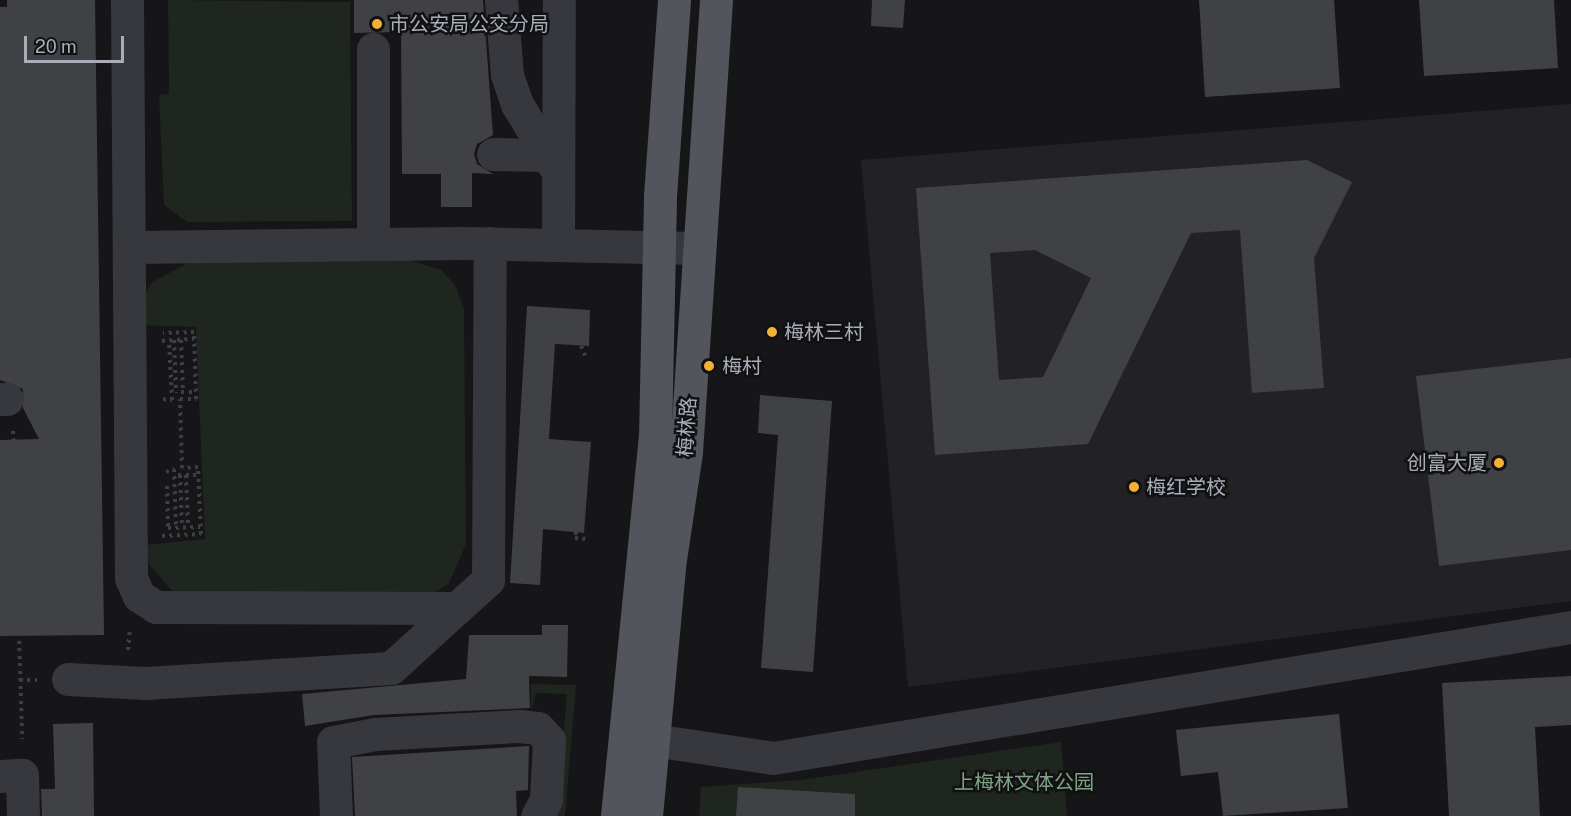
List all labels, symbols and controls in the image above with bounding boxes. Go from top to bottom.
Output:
place label: 市公安局公交分局 [389,12,549,36]
marker: 市公安局公交分局 [370,17,384,31]
scale bar [27,24,128,62]
text: 20 m [35,36,77,57]
place label: 梅林三村 [784,320,864,344]
marker: 梅林三村 [765,325,779,339]
place label: 梅村 [722,354,762,378]
marker: 梅村 [700,357,718,375]
street label: 梅林路 [673,396,701,458]
place label: 创富大厦 [1407,451,1487,475]
marker: 创富大厦 [1492,456,1506,470]
place label: 梅红学校 [1146,475,1226,499]
marker: 梅红学校 [1127,480,1141,494]
park label: 上梅林文体公园 [954,770,1094,794]

